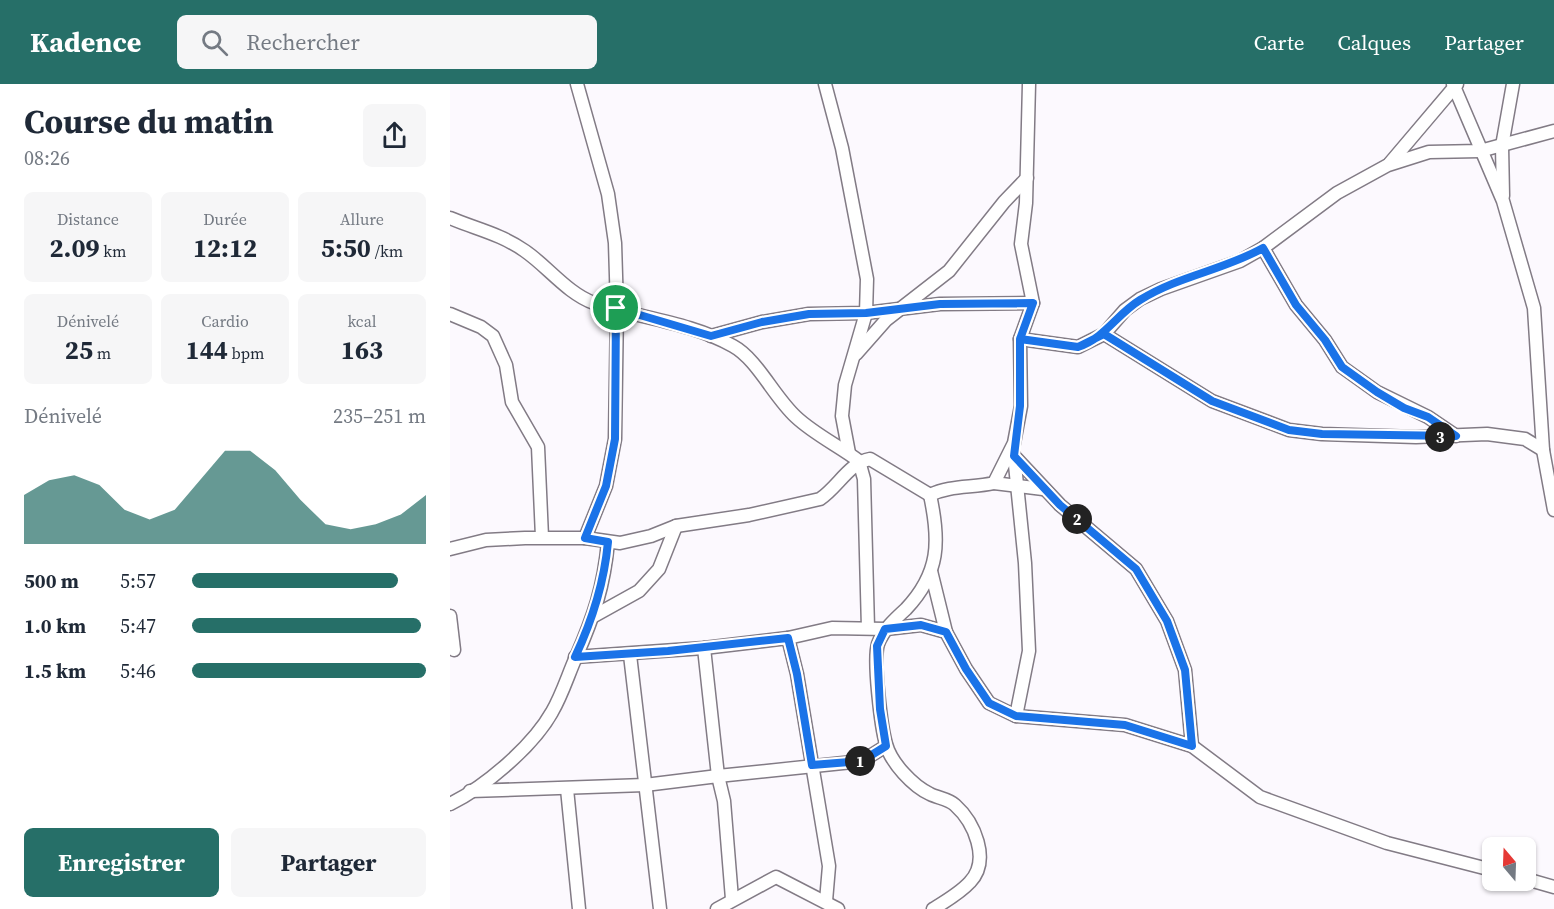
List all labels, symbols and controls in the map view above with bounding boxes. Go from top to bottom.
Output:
search box [177,15,597,69]
text: Kadence [30,23,141,61]
icon: search [198,26,231,59]
text: Rechercher [246,27,360,57]
text: Carte [1254,28,1304,57]
text: Calques [1337,28,1411,57]
text: Partager [1444,28,1524,57]
text: Course du matin [24,99,274,144]
button: share [363,104,426,167]
text: 08:26 [24,144,70,172]
text: Distance [57,208,119,230]
text: Durée [203,208,247,230]
text: Allure [340,208,384,230]
text: 2.09 [50,230,100,266]
text: 12:12 [193,230,257,266]
text: 5:50 [321,230,371,266]
text: km [100,240,126,262]
text: /km [371,240,403,262]
pin [590,282,641,333]
icon: arrive [599,291,632,324]
text: Dénivelé [57,310,119,332]
text: Cardio [201,310,249,332]
text: kcal [347,310,377,332]
text: 25 [65,332,93,368]
text: 144 [186,332,228,368]
text: 163 [341,332,383,368]
text: m [93,342,111,364]
text: bpm [228,342,264,364]
text: Dénivelé [24,402,102,430]
text: 235–251 m [333,402,426,430]
pin: 3 [1425,422,1455,452]
text: 3 [1436,426,1444,448]
pin: 2 [1062,504,1092,534]
text: 2 [1073,508,1081,530]
text: 500 m [24,567,79,595]
text: 5:57 [120,567,156,595]
text: 1.0 km [24,612,86,640]
text: 5:47 [120,612,156,640]
text: 1.5 km [24,657,86,685]
text: 5:46 [120,657,156,685]
pin: 1 [845,746,875,776]
text: 1 [856,750,864,772]
button: Enregistrer [24,828,219,897]
button: Partager [231,828,426,897]
north arrow [1482,837,1536,891]
map controls [1482,837,1536,891]

